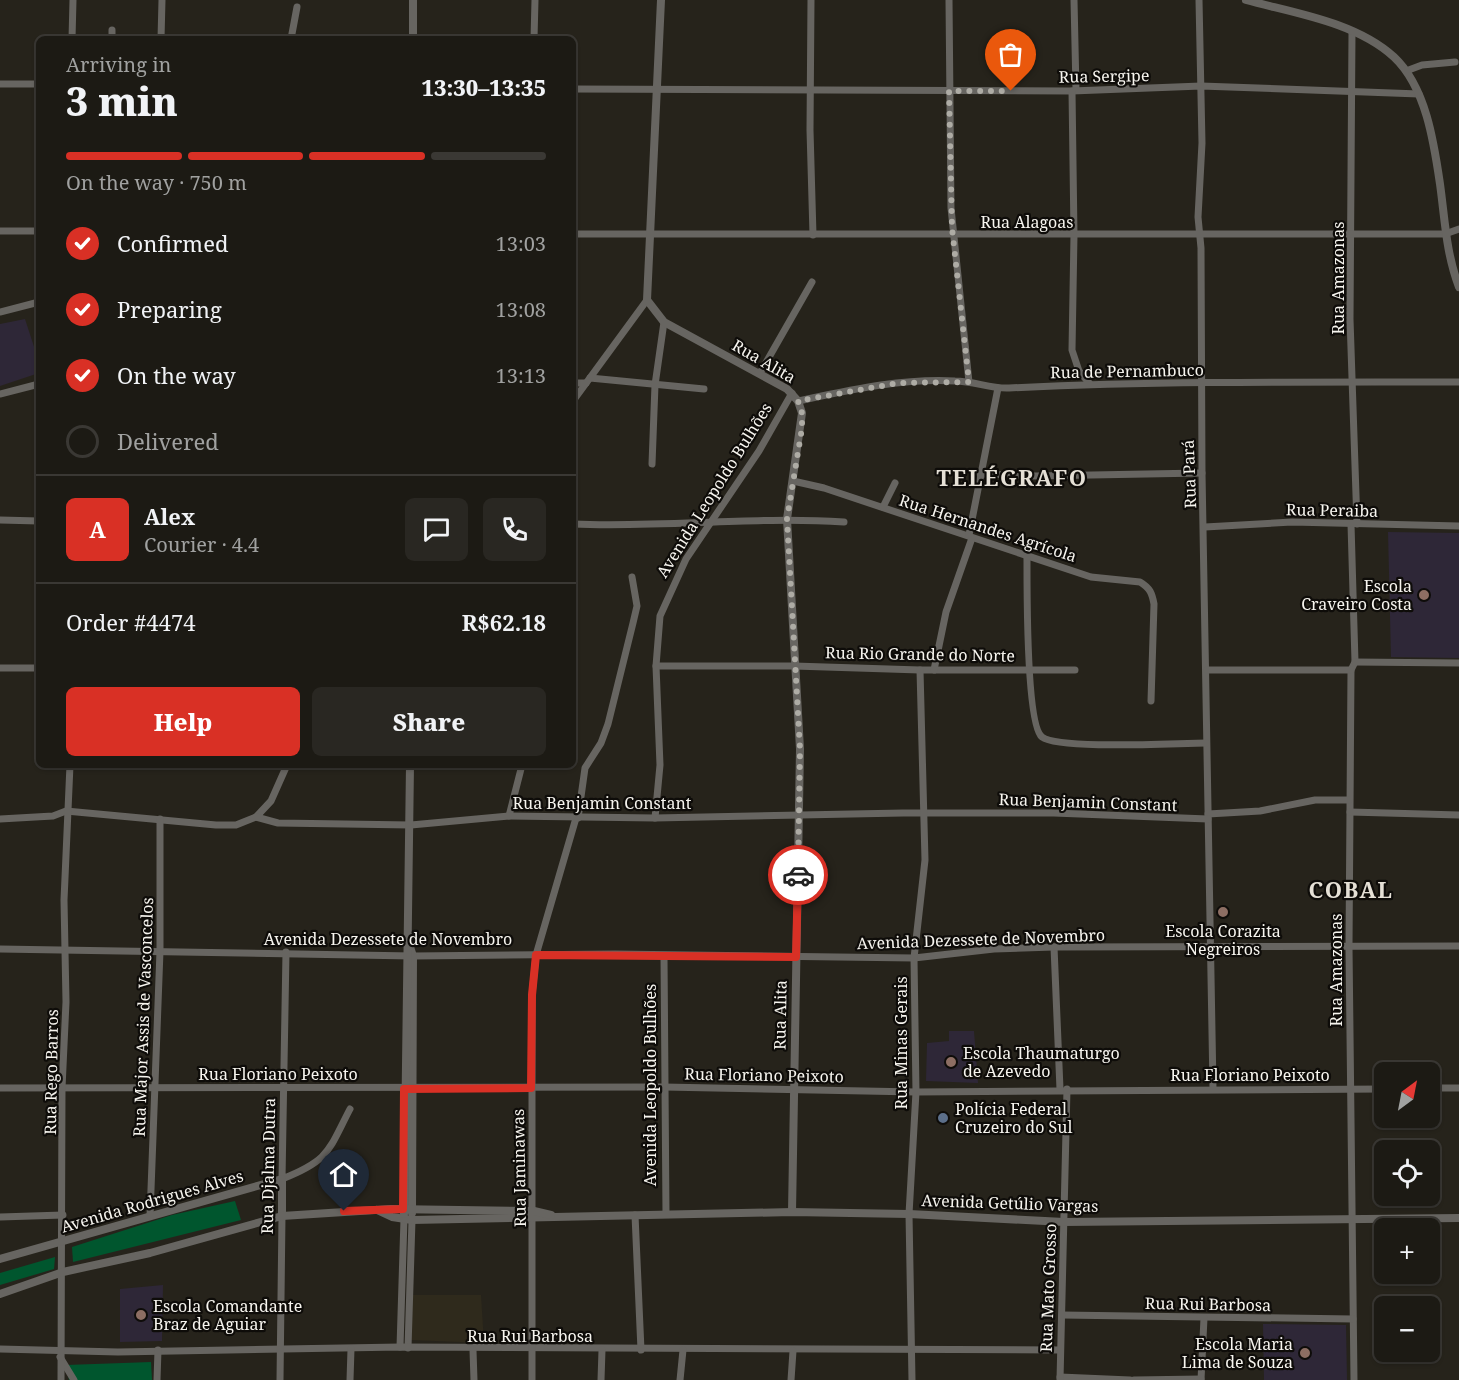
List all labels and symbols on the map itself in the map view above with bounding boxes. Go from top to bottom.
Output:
pin [985,29,1036,91]
street label: Rua Sergipe [1058,64,1150,88]
street label: Rua Alagoas [980,211,1074,233]
street label: Rua Amazonas [1327,221,1349,335]
street label: Rua Alita [728,334,800,388]
street label: Rua de Pernambuco [1050,359,1204,383]
street label: Avenida Leopoldo Bulhões [651,398,777,582]
street label: Rua Pará [1177,439,1201,509]
district label: TELÉGRAFO [936,462,1088,492]
street label: Rua Hernandes Agrícola [896,489,1080,567]
street label: Rua Peraiba [1286,498,1378,522]
place label: Escola Craveiro Costa [1301,575,1412,615]
marker: Escola Craveiro Costa [1417,588,1431,602]
street label: Rua Rio Grande do Norte [825,641,1015,667]
street label: Rua Benjamin Constant [998,788,1178,816]
street label: Rua Benjamin Constant [513,792,692,814]
courier [768,845,828,905]
district label: COBAL [1309,874,1393,904]
street label: Rua Major Assis de Vasconcelos [128,897,158,1137]
marker: Escola Corazita Negreiros [1216,905,1230,919]
street label: Rua Amazonas [1325,913,1347,1027]
place label: Escola Corazita Negreiros [1165,920,1281,960]
street label: Avenida Dezessete de Novembro [857,924,1105,954]
street label: Avenida Dezessete de Novembro [264,928,512,950]
street label: Rua Minas Gerais [890,976,912,1110]
street label: Rua Alita [768,980,792,1050]
street label: Avenida Leopoldo Bulhões [639,984,661,1186]
street label: Rua Rego Barros [39,1009,63,1135]
place label: Escola Thaumaturgo de Azevedo [963,1042,1120,1082]
marker: Escola Thaumaturgo de Azevedo [944,1055,958,1069]
north arrow [1374,1062,1440,1128]
street label: Rua Floriano Peixoto [198,1063,358,1085]
street label: Rua Floriano Peixoto [684,1063,844,1087]
street label: Rua Floriano Peixoto [1170,1064,1330,1086]
street label: Rua Djalma Dutra [256,1098,280,1234]
place label: Polícia Federal Cruzeiro do Sul [955,1098,1072,1138]
street label: Rua Jaminawas [507,1109,531,1227]
marker: Polícia Federal Cruzeiro do Sul [936,1111,950,1125]
pin [318,1149,369,1211]
street label: Avenida Rodrigues Alves [58,1164,246,1238]
street label: Avenida Getúlio Vargas [921,1189,1099,1217]
street label: Rua Mato Grosso [1035,1223,1061,1353]
street label: Rua Rui Barbosa [1145,1292,1271,1316]
place label: Escola Comandante Braz de Aguiar [153,1295,302,1335]
marker: Escola Comandante Braz de Aguiar [134,1308,148,1322]
street label: Rua Rui Barbosa [467,1325,593,1347]
place label: Escola Maria Lima de Souza [1182,1333,1293,1373]
marker: Escola Maria Lima de Souza [1298,1346,1312,1360]

